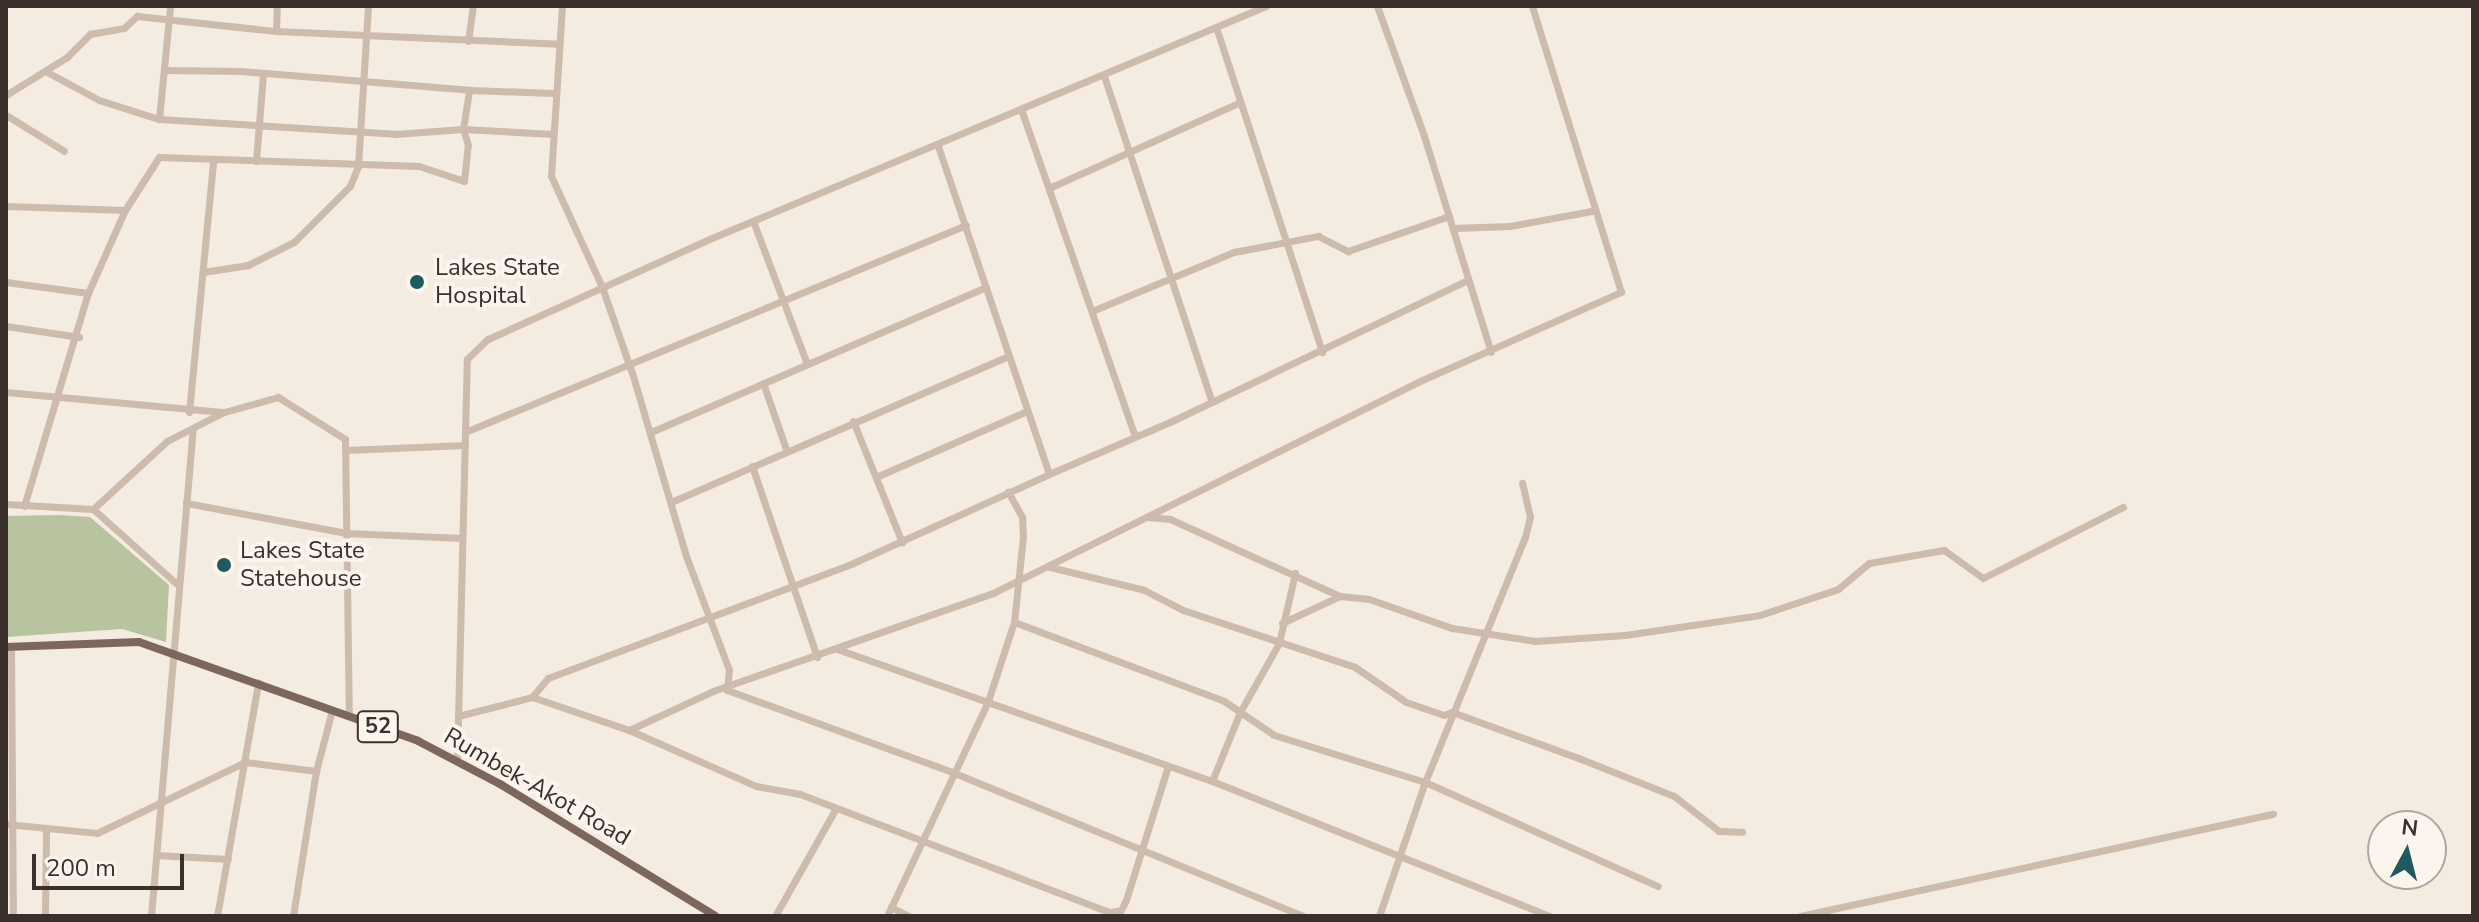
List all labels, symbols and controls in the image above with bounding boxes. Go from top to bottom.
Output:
place label: Lakes State Hospital [435,254,560,310]
marker: Lakes State Hospital [406,271,428,293]
place label: Lakes State Statehouse [240,537,365,593]
marker: Lakes State Statehouse [215,556,233,574]
road number: 52 [356,709,400,745]
street label: Rumbek-Akot Road [439,722,635,852]
north arrow [2367,810,2447,890]
text: N [2400,812,2420,844]
scale bar [36,838,188,888]
text: 200 m [46,852,116,884]

